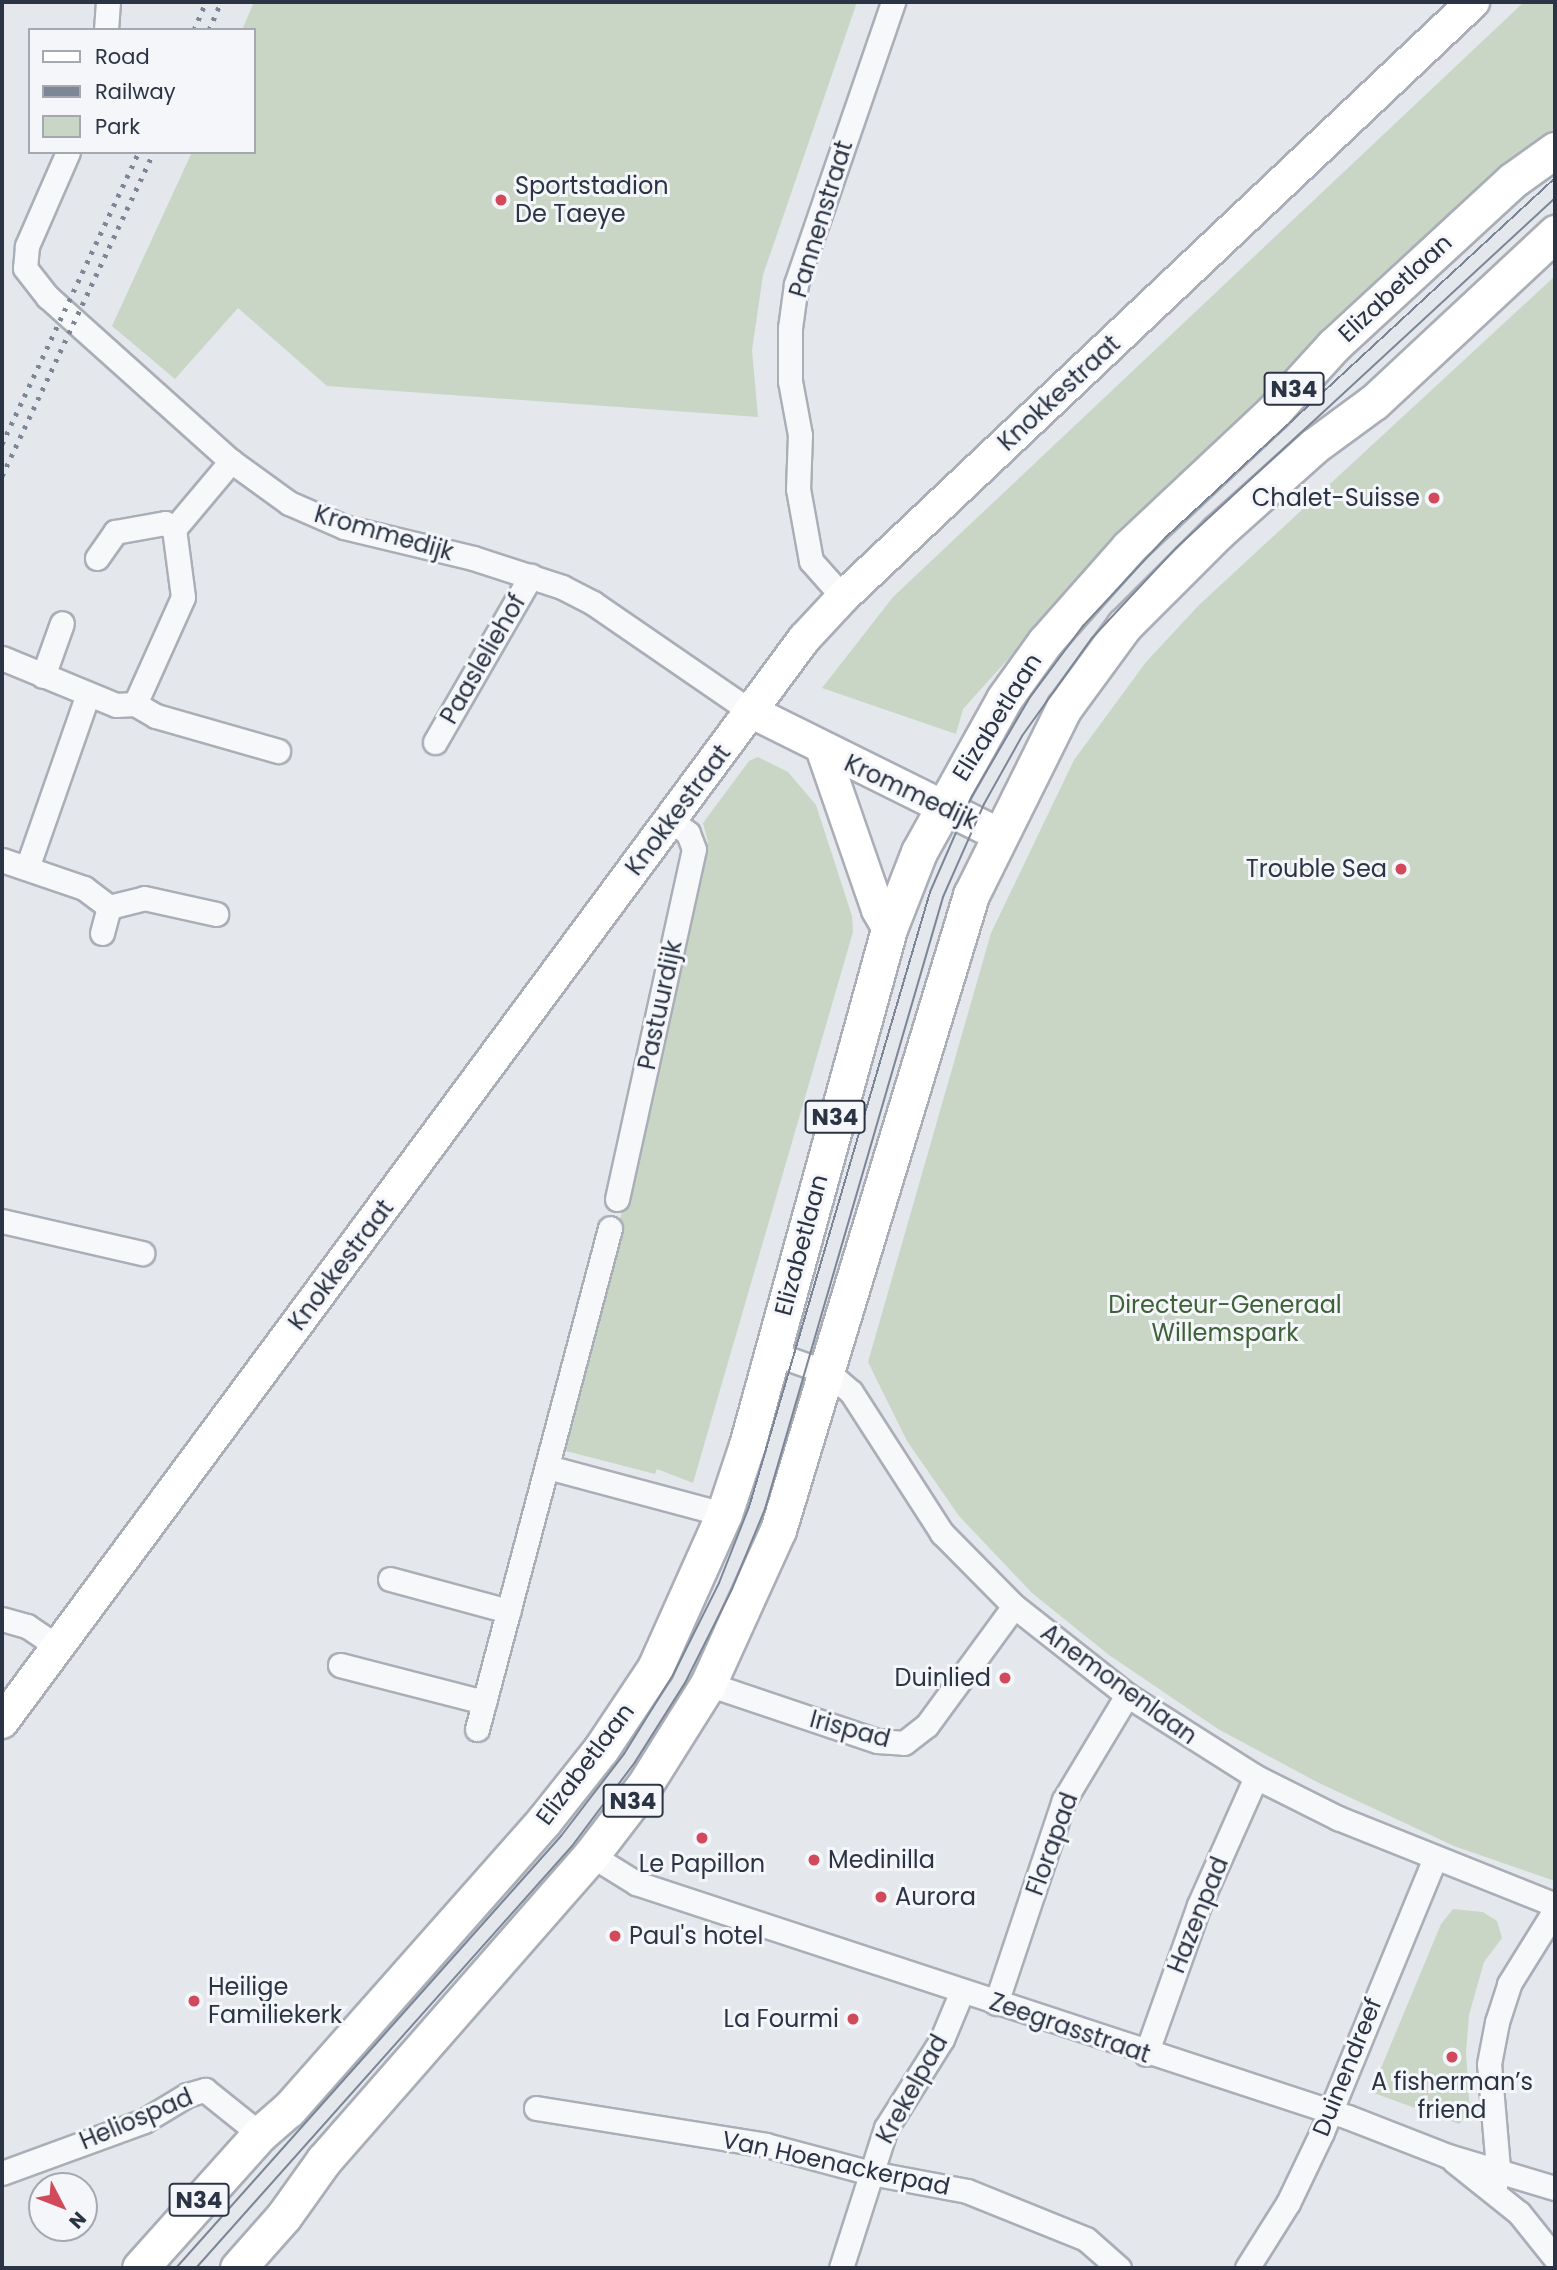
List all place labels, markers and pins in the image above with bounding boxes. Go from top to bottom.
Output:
place label: Sportstadion De Taeye [515,172,669,228]
marker: Sportstadion De Taeye [493,192,509,208]
place label: Chalet-Suisse [1252,484,1420,512]
marker: Chalet-Suisse [1426,490,1442,506]
place label: Trouble Sea [1246,855,1387,883]
marker: Trouble Sea [1393,861,1409,877]
place label: Duinlied [894,1664,991,1692]
marker: Duinlied [997,1670,1013,1686]
marker: Le Papillon [694,1830,710,1846]
place label: Medinilla [828,1846,935,1874]
place label: Le Papillon [639,1850,765,1878]
marker: Medinilla [806,1852,822,1868]
place label: Aurora [895,1883,976,1911]
marker: Aurora [873,1889,889,1905]
place label: Paul's hotel [629,1922,763,1950]
marker: Paul's hotel [607,1928,623,1944]
place label: Heilige Familiekerk [208,1973,342,2029]
marker: Heilige Familiekerk [186,1993,202,2009]
place label: La Fourmi [724,2005,839,2033]
marker: La Fourmi [845,2011,861,2027]
marker: A fisherman’s friend [1444,2049,1460,2065]
place label: A fisherman’s friend [1371,2068,1533,2124]

